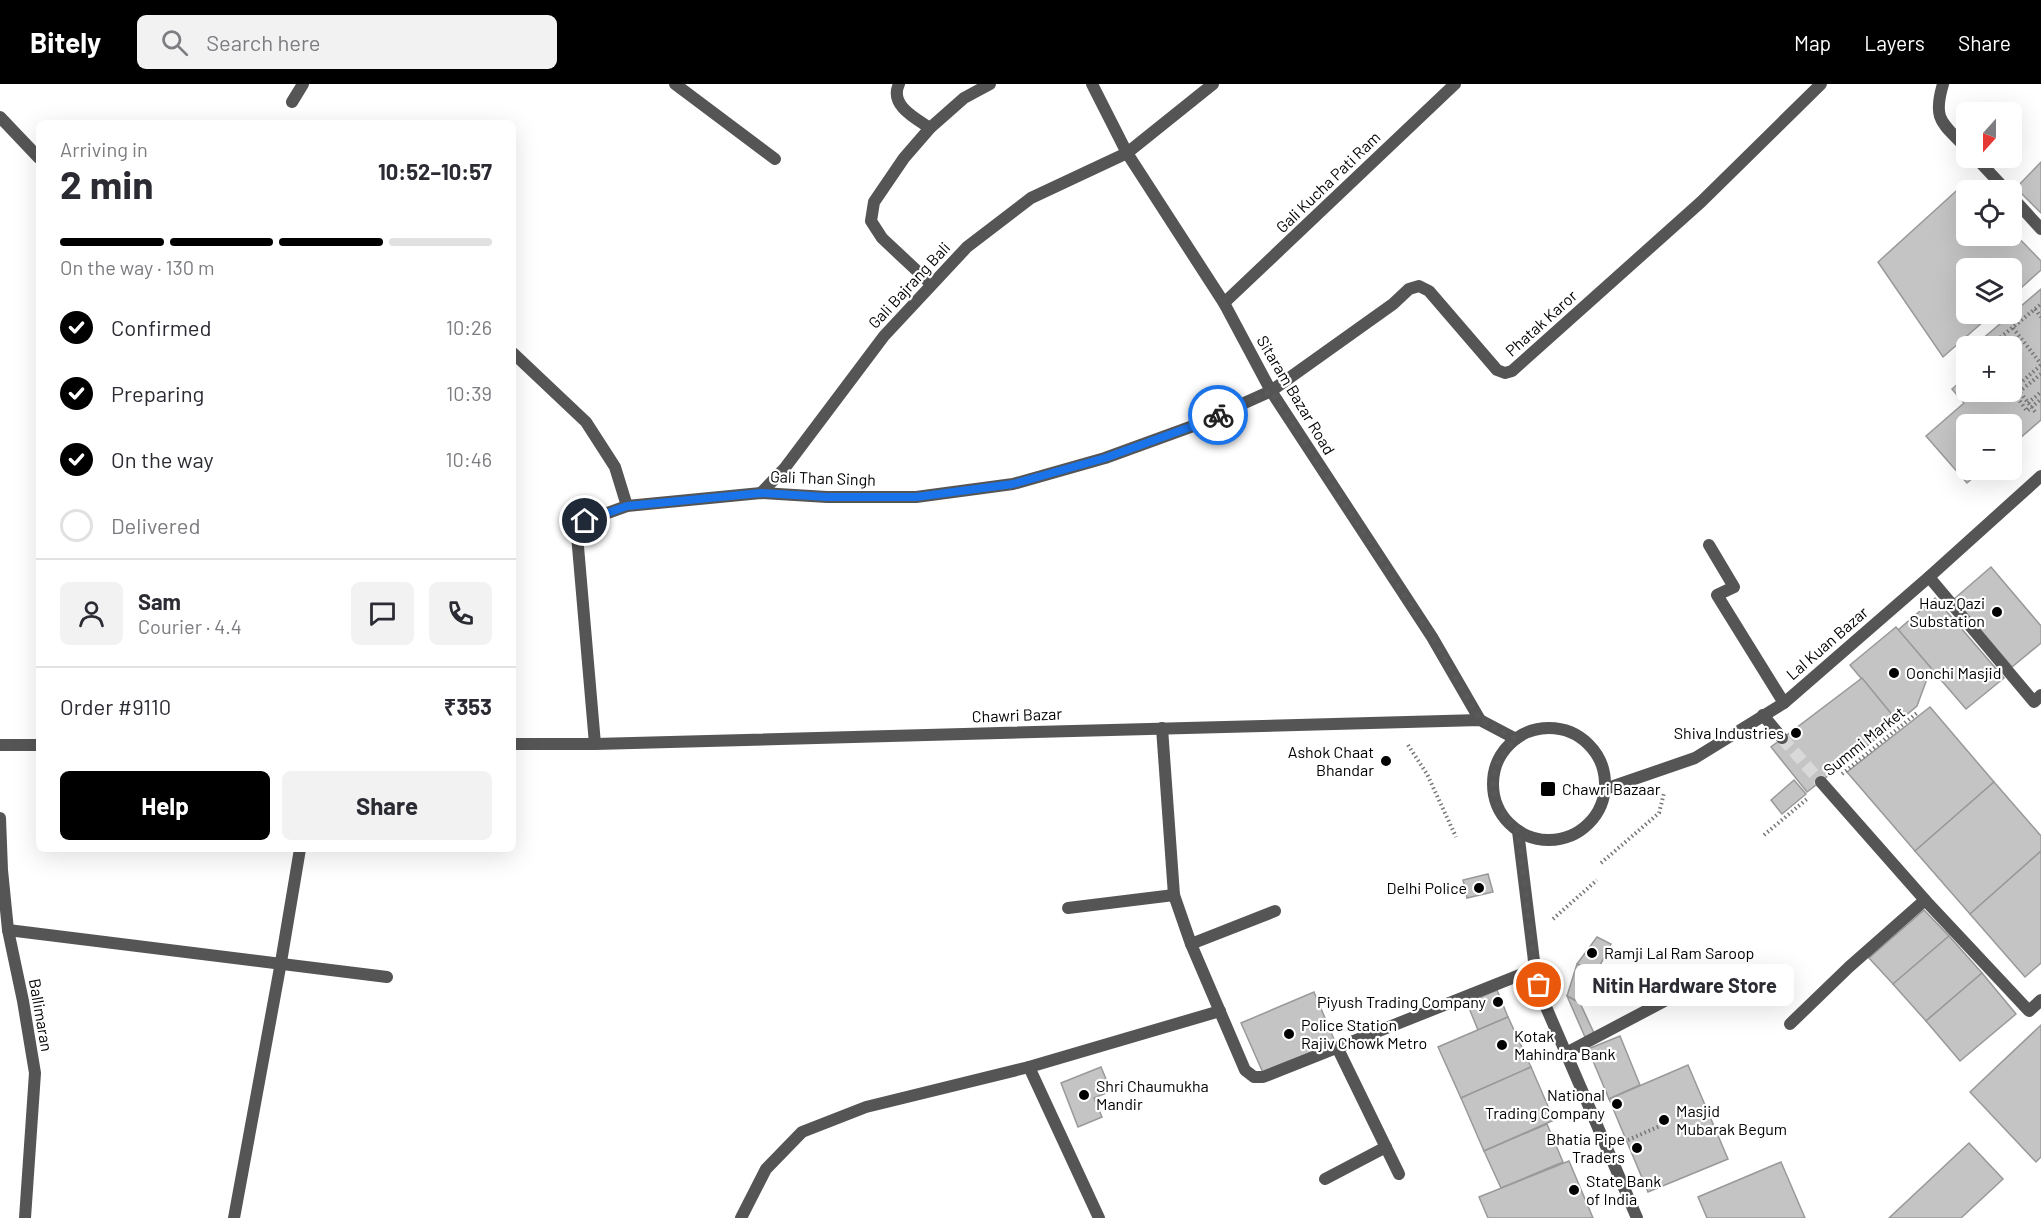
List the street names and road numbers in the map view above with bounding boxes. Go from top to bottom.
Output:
street label: Gali Kucha Pati Ram [1272,127,1384,236]
street label: Gali Bajrang Bali [864,238,953,332]
street label: Phatak Karor [1501,285,1580,360]
street label: Sitaram Bazar Road [1253,332,1340,458]
street label: Gali Than Singh [770,466,876,489]
street label: Lal Kuan Bazar [1782,602,1871,683]
street label: Summi Market [1819,702,1908,779]
street label: Chawri Bazar [972,703,1063,726]
street label: Ballimaran [26,977,57,1053]

